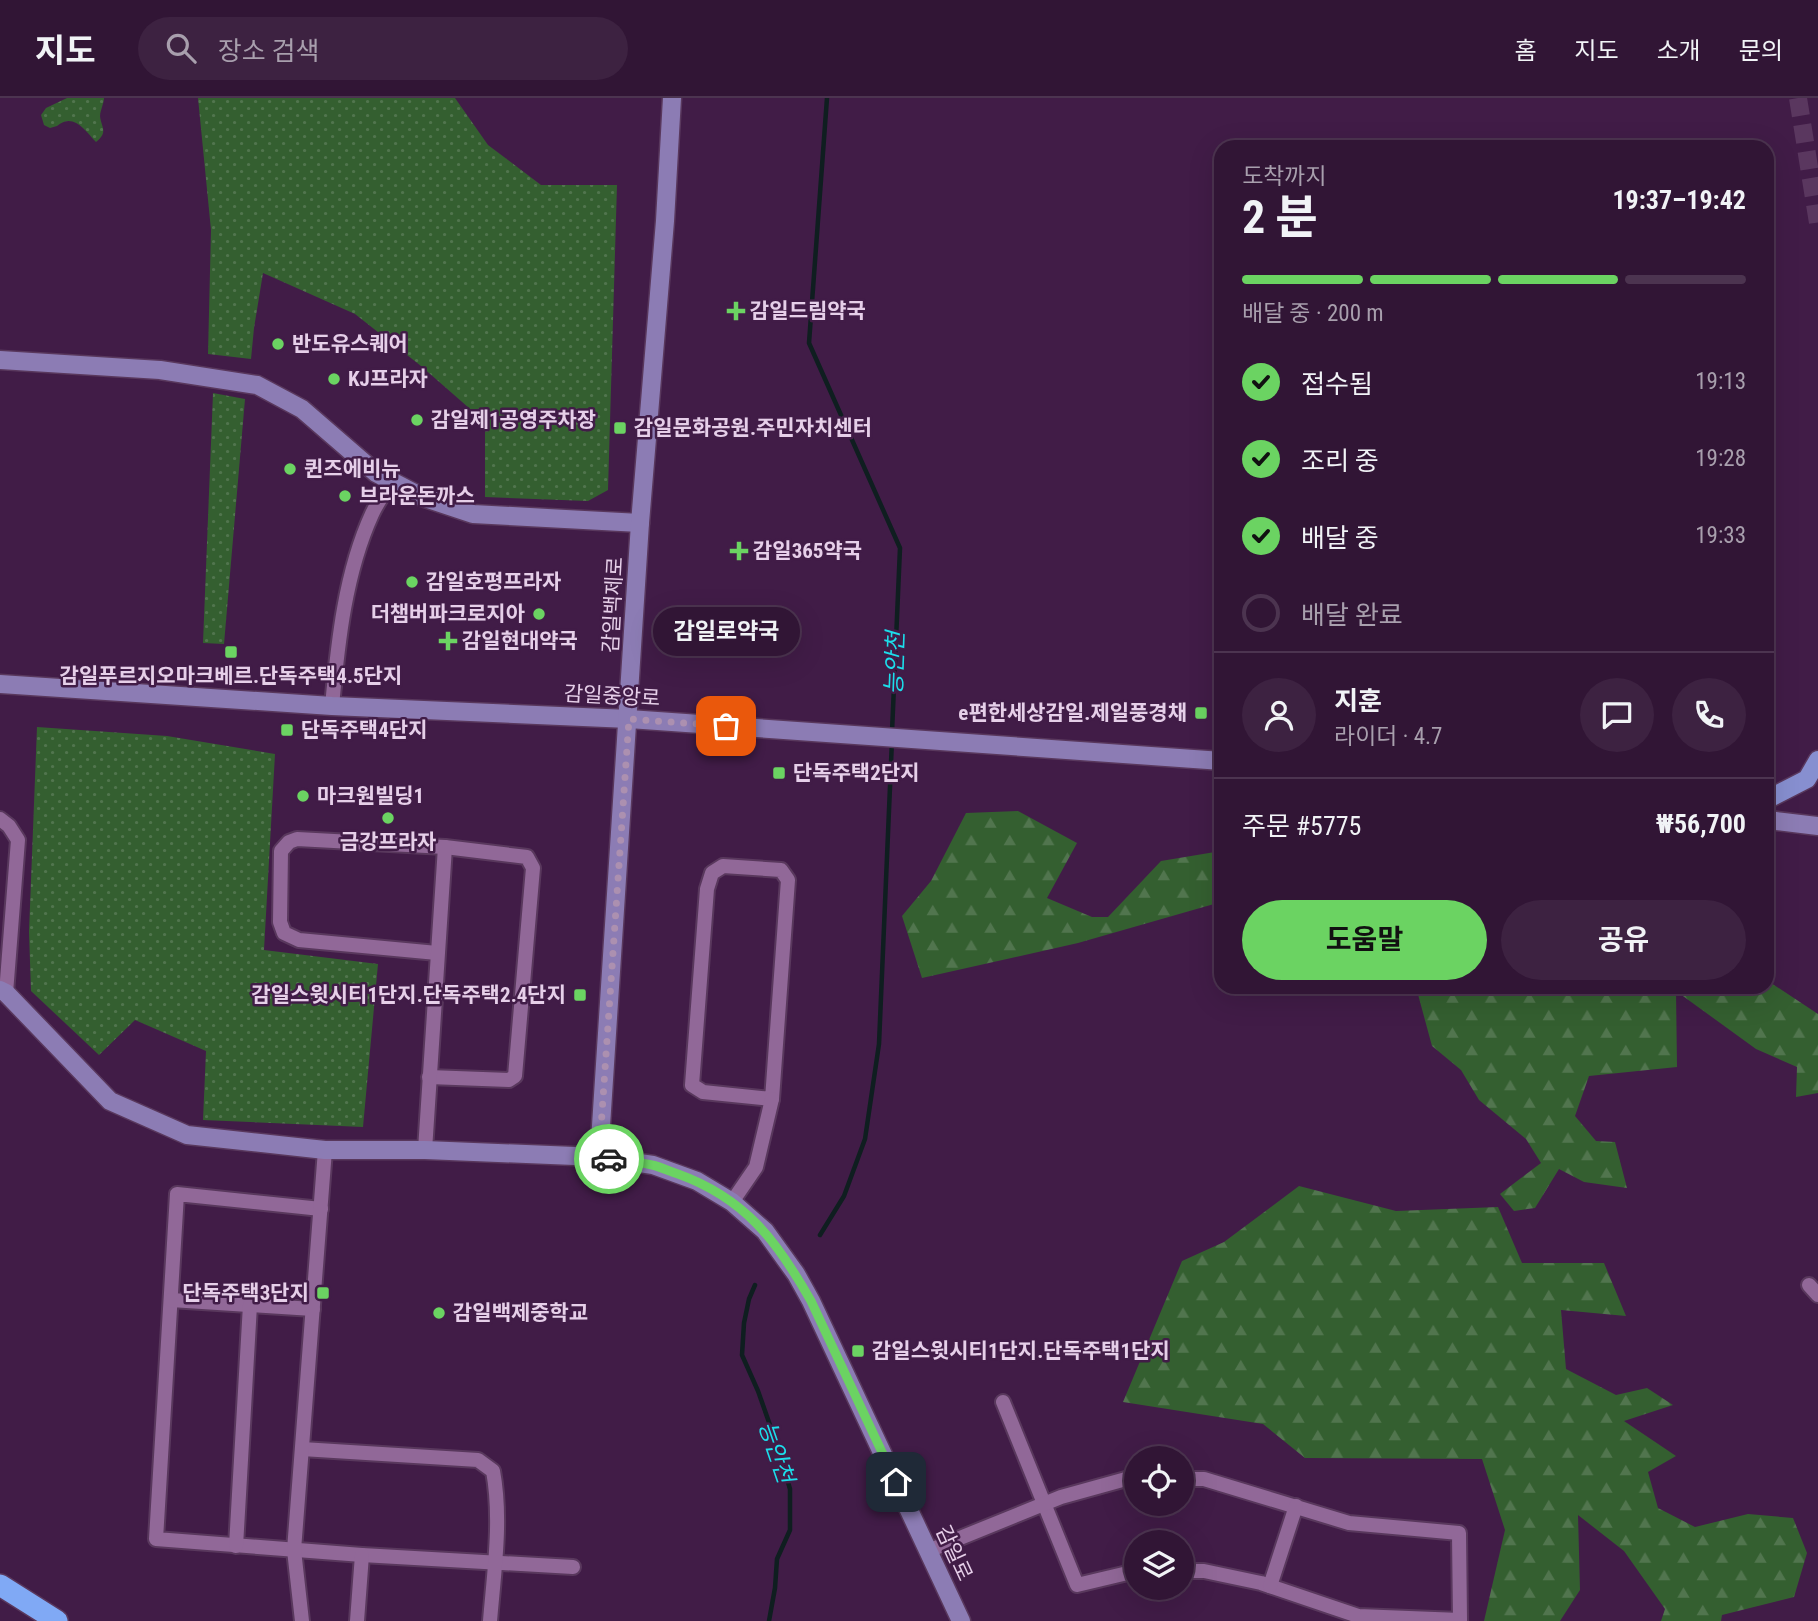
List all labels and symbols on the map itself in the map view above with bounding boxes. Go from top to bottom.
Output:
place label: 감일드림약국 [750,299,866,323]
marker: 감일드림약국 [728,303,744,319]
place label: 반도유스퀘어 [292,332,408,356]
marker: 반도유스퀘어 [270,336,286,352]
place label: KJ프라자 [348,367,428,391]
marker: KJ프라자 [326,371,342,387]
place label: 감일제1공영주차장 [431,408,596,432]
marker: 감일제1공영주차장 [409,412,425,428]
place label: 감일문화공원.주민자치센터 [634,416,872,440]
marker: 감일문화공원.주민자치센터 [612,420,628,436]
place label: 퀸즈에비뉴 [304,457,401,481]
marker: 퀸즈에비뉴 [282,461,298,477]
place label: 브라운돈까스 [359,484,475,508]
marker: 브라운돈까스 [337,488,353,504]
place label: 감일365약국 [753,539,862,563]
marker: 감일365약국 [731,543,747,559]
street label: 감일백제로 [598,556,628,654]
place label: 감일호평프라자 [426,570,561,594]
marker: 감일호평프라자 [404,574,420,590]
place label: 더챔버파크로지아 [370,602,525,626]
marker: 더챔버파크로지아 [531,606,547,622]
callout: 감일로약국 [652,607,800,656]
water label: 능안천 [880,628,910,695]
place label: 감일현대약국 [462,629,578,653]
marker: 감일현대약국 [440,633,456,649]
marker: 감일푸르지오마크베르.단독주택4.5단지 [223,644,239,660]
place label: 감일푸르지오마크베르.단독주택4.5단지 [60,664,402,688]
street label: 감일중앙로 [563,681,661,711]
pin [696,696,756,756]
place label: e편한세상감일.제일풍경채 [958,701,1187,725]
marker: e편한세상감일.제일풍경채 [1193,705,1209,721]
place label: 단독주택4단지 [301,718,428,742]
marker: 단독주택4단지 [279,722,295,738]
place label: 단독주택2단지 [793,761,920,785]
marker: 단독주택2단지 [771,765,787,781]
place label: 마크원빌딩1 [317,784,424,808]
marker: 마크원빌딩1 [295,788,311,804]
marker: 금강프라자 [380,810,396,826]
place label: 금강프라자 [340,830,436,854]
place label: 감일스윗시티1단지.단독주택2.4단지 [251,983,566,1007]
marker: 감일스윗시티1단지.단독주택2.4단지 [572,987,588,1003]
courier [574,1124,644,1194]
place label: 단독주택3단지 [182,1281,309,1305]
marker: 단독주택3단지 [315,1285,331,1301]
place label: 감일백제중학교 [453,1301,588,1325]
marker: 감일백제중학교 [431,1305,447,1321]
place label: 감일스윗시티1단지.단독주택1단지 [872,1339,1170,1363]
marker: 감일스윗시티1단지.단독주택1단지 [850,1343,866,1359]
water label: 능안천 [753,1418,800,1489]
pin [866,1452,926,1512]
street label: 감일로 [931,1522,977,1584]

